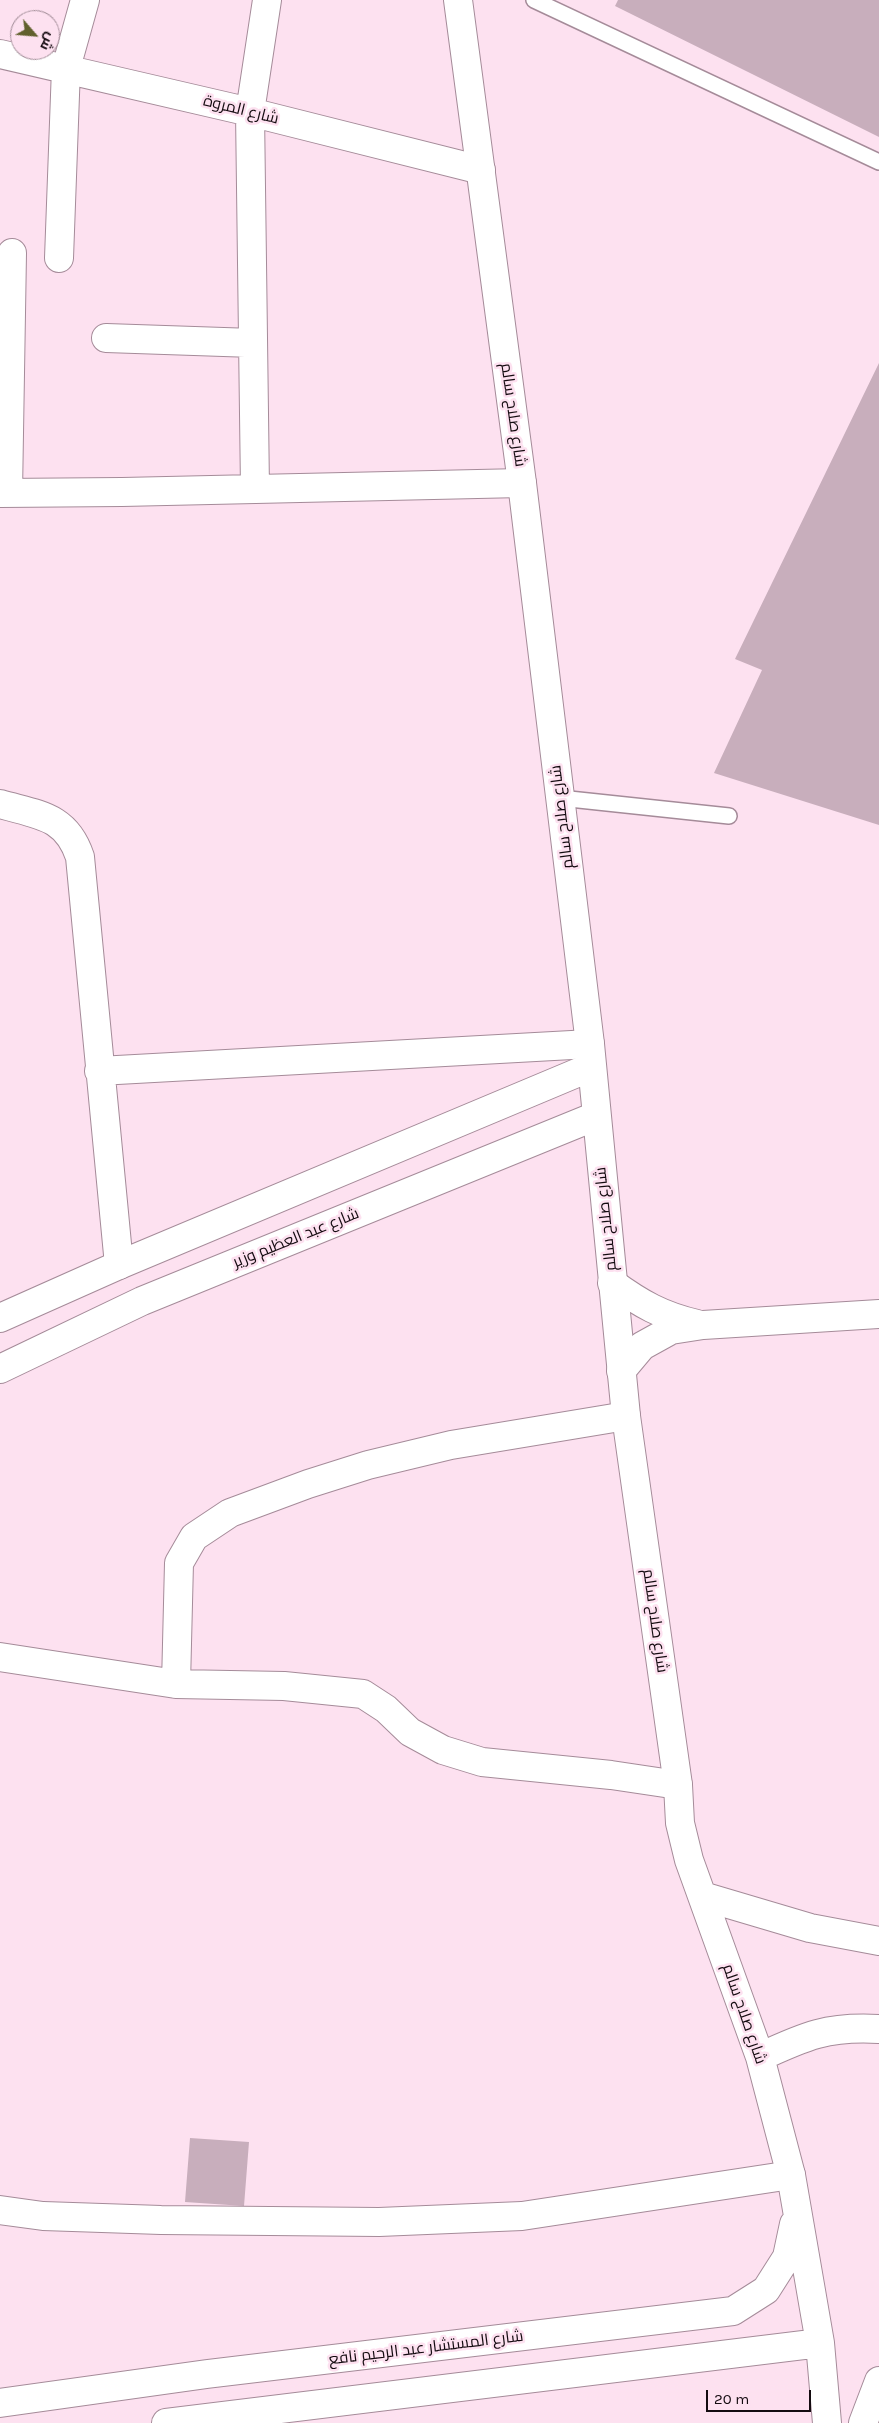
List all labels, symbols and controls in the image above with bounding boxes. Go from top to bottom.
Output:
north arrow [10,10,60,60]
text: ش [36,30,60,53]
street label: شارع المروة [201,91,281,129]
street label: شارع صلاح سالم [496,362,530,468]
street label: شارع صلاح سالم [546,764,578,870]
street label: شارع صلاح سالم [591,1166,621,1272]
street label: شارع عبد العظيم وزير [230,1204,362,1272]
street label: شارع صلاح سالم [638,1568,672,1674]
street label: شارع صلاح سالم [718,1961,770,2067]
street label: شارع المستشار عبد الرحيم نافع [328,2327,524,2369]
scale bar [709,2380,814,2412]
text: 20 m [714,2390,749,2408]

